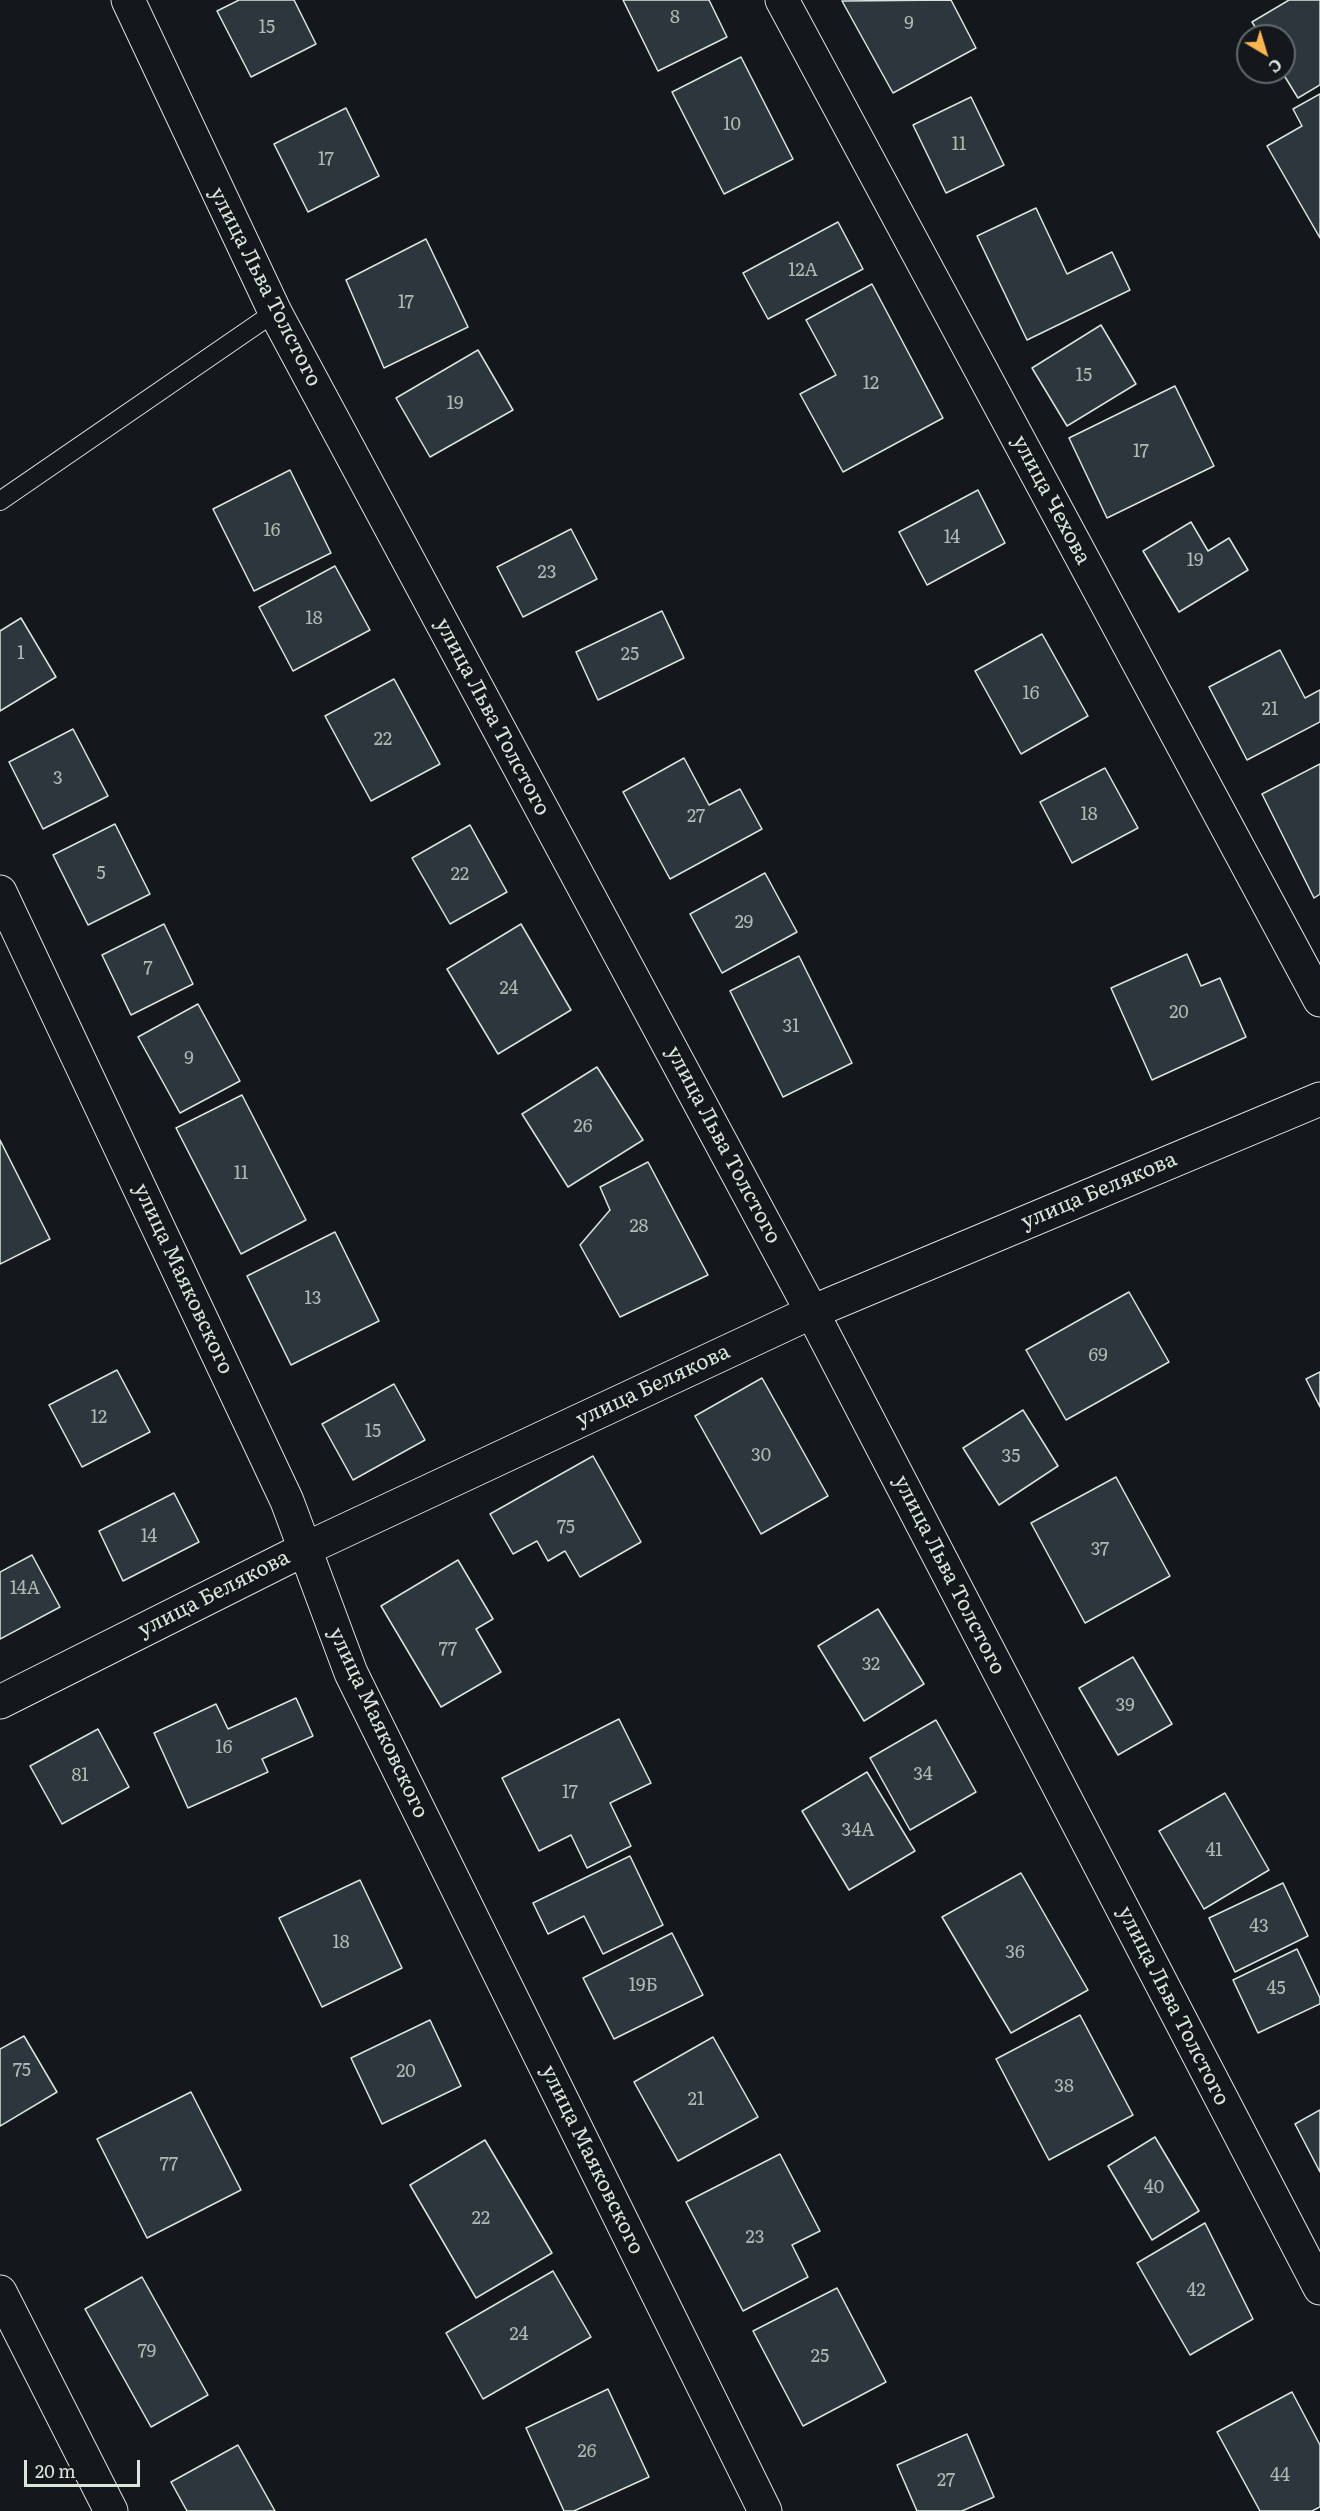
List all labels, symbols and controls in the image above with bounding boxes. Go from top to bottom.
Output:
house number: 8 [670,7,680,29]
house number: 9 [904,13,914,35]
house number: 15 [259,17,275,39]
north arrow [1236,24,1296,84]
text: С [1264,54,1288,80]
house number: 10 [723,114,741,136]
house number: 11 [952,134,966,156]
house number: 17 [318,149,334,171]
street label: улица Льва Толстого [204,183,326,391]
house number: 12А [788,260,818,282]
house number: 17 [398,292,414,314]
house number: 15 [1076,365,1092,387]
house number: 12 [863,373,879,395]
house number: 19 [447,393,463,415]
street label: улица Чехова [1006,431,1096,569]
house number: 17 [1133,441,1149,463]
house number: 16 [264,520,280,542]
house number: 14 [944,527,960,549]
house number: 19 [1187,550,1203,572]
house number: 23 [538,562,556,584]
house number: 18 [305,608,323,630]
street label: улица Льва Толстого [429,614,555,820]
house number: 1 [17,643,25,665]
house number: 25 [621,644,639,666]
house number: 16 [1023,683,1039,705]
house number: 21 [1262,699,1278,721]
house number: 22 [374,729,392,751]
house number: 3 [53,768,63,790]
house number: 18 [1080,804,1098,826]
house number: 27 [687,806,705,828]
house number: 5 [96,863,106,885]
house number: 22 [451,864,469,886]
house number: 29 [735,912,753,934]
house number: 7 [143,958,153,980]
house number: 24 [499,978,519,1000]
house number: 20 [1169,1002,1189,1024]
house number: 31 [782,1016,800,1038]
street label: улица Льва Толстого [660,1042,786,1248]
house number: 9 [184,1048,194,1070]
house number: 26 [574,1116,592,1138]
street label: улица Белякова [1017,1147,1181,1235]
house number: 11 [234,1163,248,1185]
street label: улица Маяковского [128,1180,238,1378]
house number: 28 [629,1216,649,1238]
house number: 13 [304,1288,322,1310]
street label: улица Белякова [572,1339,734,1433]
house number: 69 [1088,1345,1108,1367]
house number: 12 [91,1407,107,1429]
house number: 15 [365,1421,381,1443]
house number: 30 [751,1445,771,1467]
house number: 35 [1002,1446,1020,1468]
street label: улица Льва Толстого [888,1471,1010,1679]
house number: 75 [557,1517,575,1539]
house number: 14 [141,1526,157,1548]
house number: 37 [1091,1539,1109,1561]
street label: улица Белякова [134,1545,294,1643]
house number: 14А [10,1578,40,1600]
street label: улица Маяковского [323,1624,433,1822]
house number: 77 [439,1639,457,1661]
house number: 32 [862,1654,880,1676]
house number: 39 [1115,1695,1135,1717]
house number: 16 [216,1737,232,1759]
house number: 34 [913,1764,933,1786]
house number: 81 [71,1765,89,1787]
house number: 17 [562,1782,578,1804]
house number: 34А [842,1820,874,1842]
house number: 41 [1205,1840,1223,1862]
street label: улица Льва Толстого [1112,1902,1234,2110]
house number: 43 [1249,1916,1269,1938]
house number: 18 [332,1932,350,1954]
house number: 36 [1005,1942,1025,1964]
house number: 19Б [629,1975,657,1997]
house number: 45 [1266,1978,1286,2000]
house number: 75 [13,2060,31,2082]
house number: 20 [396,2061,416,2083]
street label: улица Маяковского [535,2061,649,2259]
house number: 38 [1054,2076,1074,2098]
house number: 21 [688,2089,704,2111]
house number: 77 [160,2154,178,2176]
house number: 40 [1144,2177,1164,2199]
house number: 22 [472,2208,490,2230]
house number: 23 [746,2227,764,2249]
house number: 42 [1186,2280,1206,2302]
house number: 24 [509,2324,529,2346]
house number: 79 [138,2341,156,2363]
house number: 25 [811,2346,829,2368]
house number: 26 [578,2441,596,2463]
scale bar [27,2448,142,2486]
text: 20 m [35,2457,76,2484]
house number: 44 [1270,2465,1290,2487]
house number: 27 [937,2470,955,2492]

